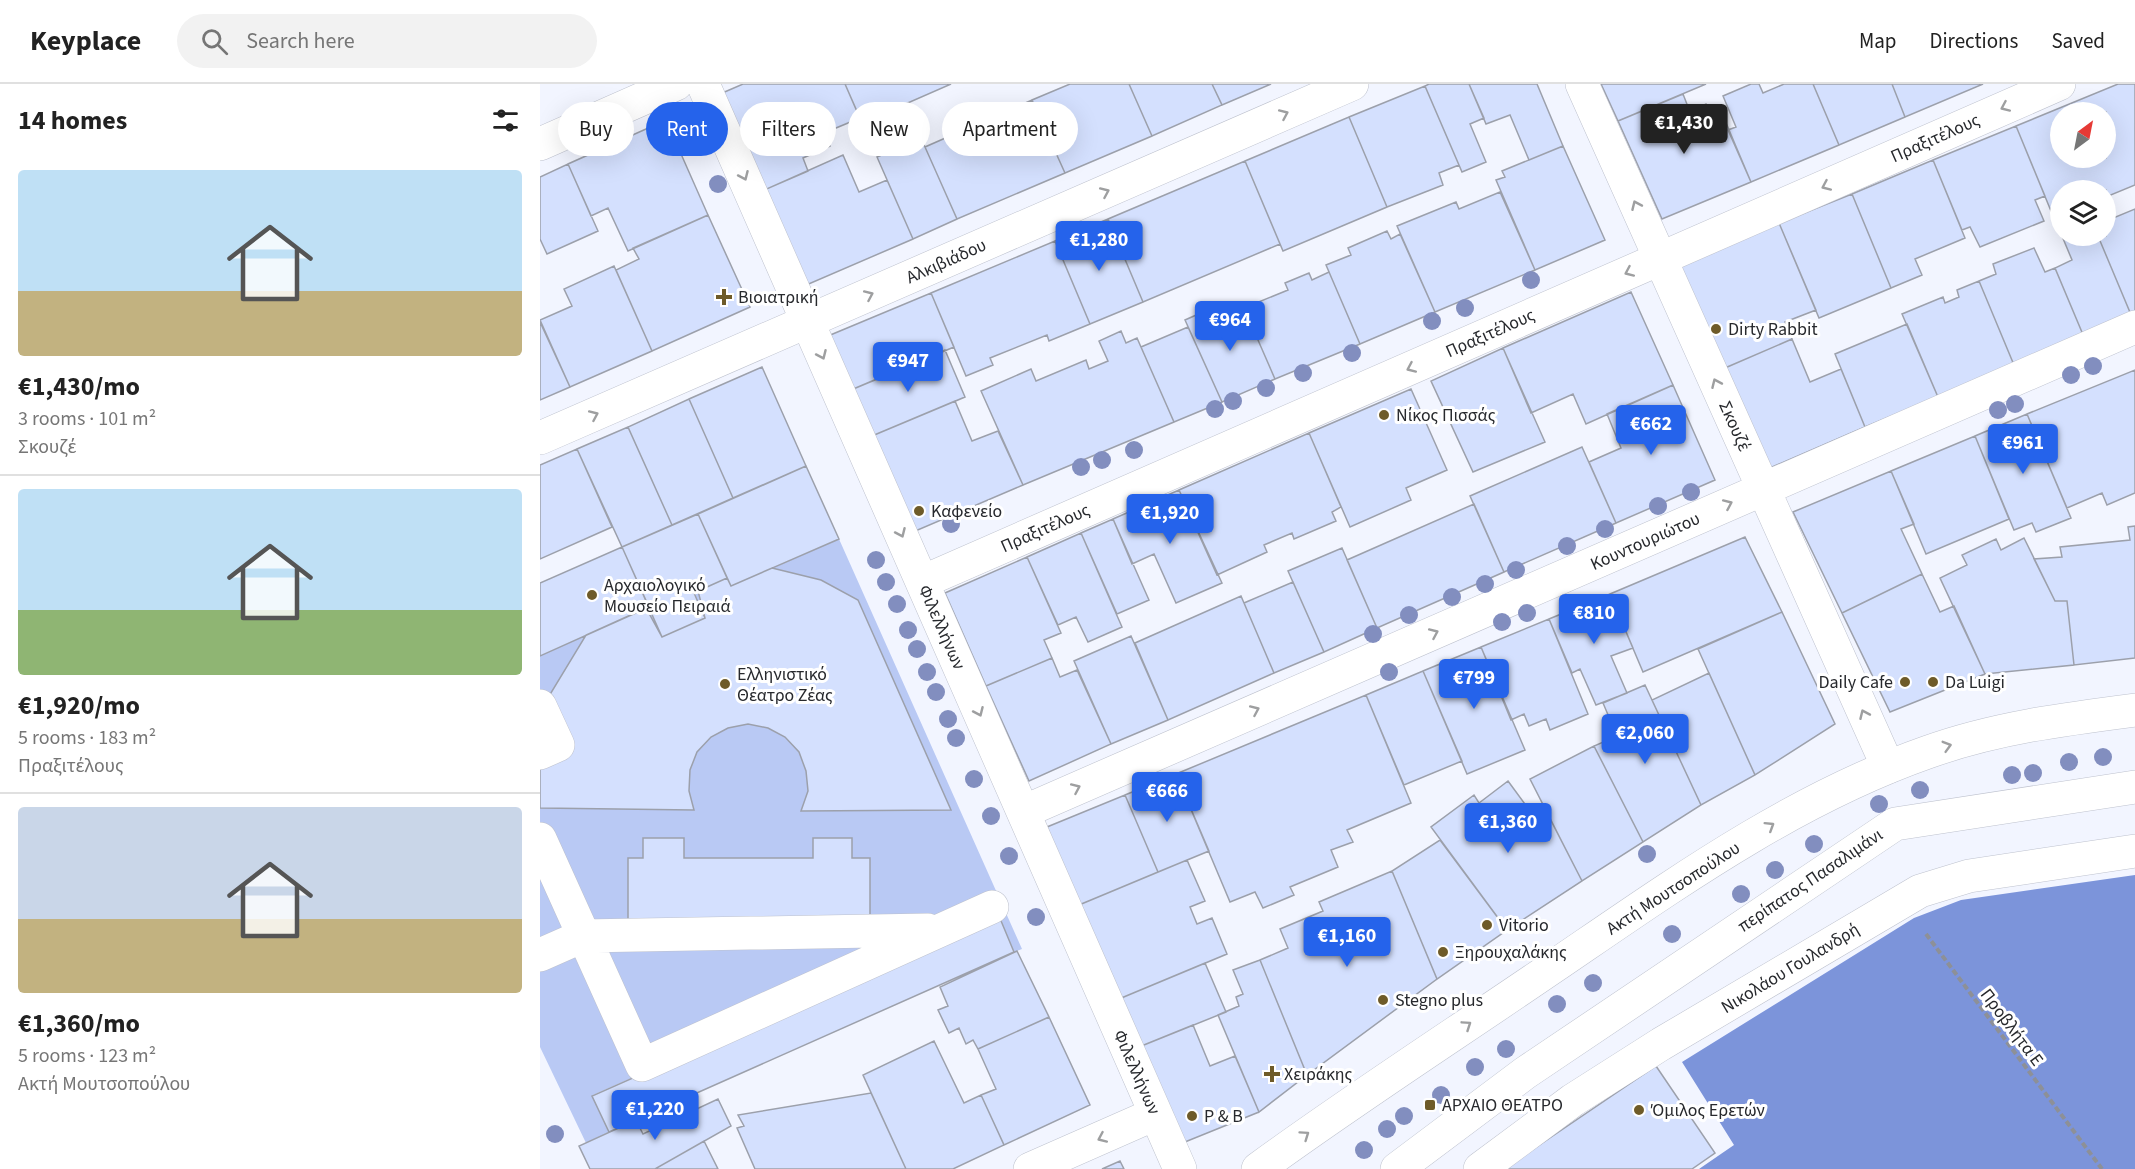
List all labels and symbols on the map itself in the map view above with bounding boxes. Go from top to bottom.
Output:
one-way arrow [2000,100,2011,112]
north arrow [2050,102,2116,168]
pin: €1,430 [1635,104,1733,155]
street label: Πραξιτέλους [1887,108,1984,169]
one-way arrow [1278,109,1289,121]
one-way arrow [737,170,749,181]
one-way arrow [1822,178,1833,190]
one-way arrow [1099,187,1110,199]
one-way arrow [1631,200,1643,211]
pin: €1,280 [1050,221,1148,272]
street label: Αλκιβιάδου [902,233,990,290]
one-way arrow [1624,265,1635,277]
place label: Βιοιατρική [738,285,818,310]
marker: Βιοιατρική [715,288,733,306]
one-way arrow [862,290,873,302]
pin: €964 [1194,301,1266,352]
street label: Πραξιτέλους [1442,303,1539,364]
place label: Dirty Rabbit [1728,317,1818,342]
marker: Dirty Rabbit [1709,322,1723,336]
pin: €947 [872,342,944,393]
one-way arrow [815,348,827,359]
one-way arrow [1407,360,1418,372]
one-way arrow [1711,378,1723,389]
street label: Σκουζέ [1712,397,1757,455]
place label: Νίκος Πισσάς [1396,403,1496,428]
pin: €662 [1615,405,1687,456]
marker: Νίκος Πισσάς [1377,408,1391,422]
one-way arrow [587,410,598,422]
pin: €961 [1987,424,2059,475]
pin: €1,920 [1121,494,1219,545]
street label: Πραξιτέλους [997,498,1094,559]
place label: Καφενείο [931,499,1002,524]
one-way arrow [1722,500,1733,512]
marker: Καφενείο [912,504,926,518]
street label: Κουντουριώτου [1586,506,1704,577]
one-way arrow [893,527,905,538]
place label: Αρχαιολογικό Μουσείο Πειραιά [604,573,731,619]
street label: Φιλελλήνων [912,581,972,674]
marker: Αρχαιολογικό Μουσείο Πειραιά [585,588,599,602]
pin: €810 [1558,594,1630,645]
one-way arrow [1428,628,1439,640]
pin: €799 [1438,659,1510,710]
place label: Ελληνιστικό Θέατρο Ζέας [737,662,833,708]
place label: Daily Cafe [1818,670,1893,695]
place label: Da Luigi [1945,670,2005,695]
marker: Daily Cafe [1898,675,1912,689]
marker: Da Luigi [1926,675,1940,689]
marker: Ελληνιστικό Θέατρο Ζέας [718,677,732,691]
one-way arrow [972,705,984,716]
one-way arrow [1249,706,1260,718]
one-way arrow [1859,709,1871,720]
pin: €2,060 [1596,714,1694,765]
one-way arrow [1941,741,1952,753]
pin: €666 [1131,772,1203,823]
one-way arrow [1070,784,1081,796]
pin: €1,360 [1459,803,1557,854]
one-way arrow [1764,821,1774,833]
street label: περίπατος Πασαλιμάνι [1733,822,1888,938]
street label: Ακτή Μουτσοπούλου [1601,836,1745,941]
place label: Vitorio [1499,913,1549,938]
pin: €1,160 [1298,917,1396,968]
street label: Νικολάου Γουλανδρή [1716,917,1864,1020]
marker: Vitorio [1480,918,1494,932]
place label: Ξηρουχαλάκης [1455,940,1567,965]
marker: Ξηρουχαλάκης [1436,945,1450,959]
street label: Προβλήτα E [1974,983,2049,1071]
place label: Stegno plus [1395,988,1483,1013]
marker: Stegno plus [1376,993,1390,1007]
one-way arrow [1460,1021,1471,1032]
street label: Φιλελλήνων [1107,1026,1167,1119]
place label: Χειράκης [1284,1062,1353,1087]
marker: Χειράκης [1265,1067,1279,1081]
pin: €1,220 [606,1090,704,1141]
place label: ΑΡΧΑΙΟ ΘΕΑΤΡΟ [1442,1093,1563,1118]
marker: ΑΡΧΑΙΟ ΘΕΑΤΡΟ [1423,1098,1437,1112]
place label: Όμιλος Ερετών [1650,1098,1765,1123]
marker: Όμιλος Ερετών [1632,1103,1646,1117]
place label: P & B [1204,1104,1243,1129]
marker: P & B [1185,1109,1199,1123]
one-way arrow [1097,1130,1108,1142]
one-way arrow [1299,1131,1310,1142]

